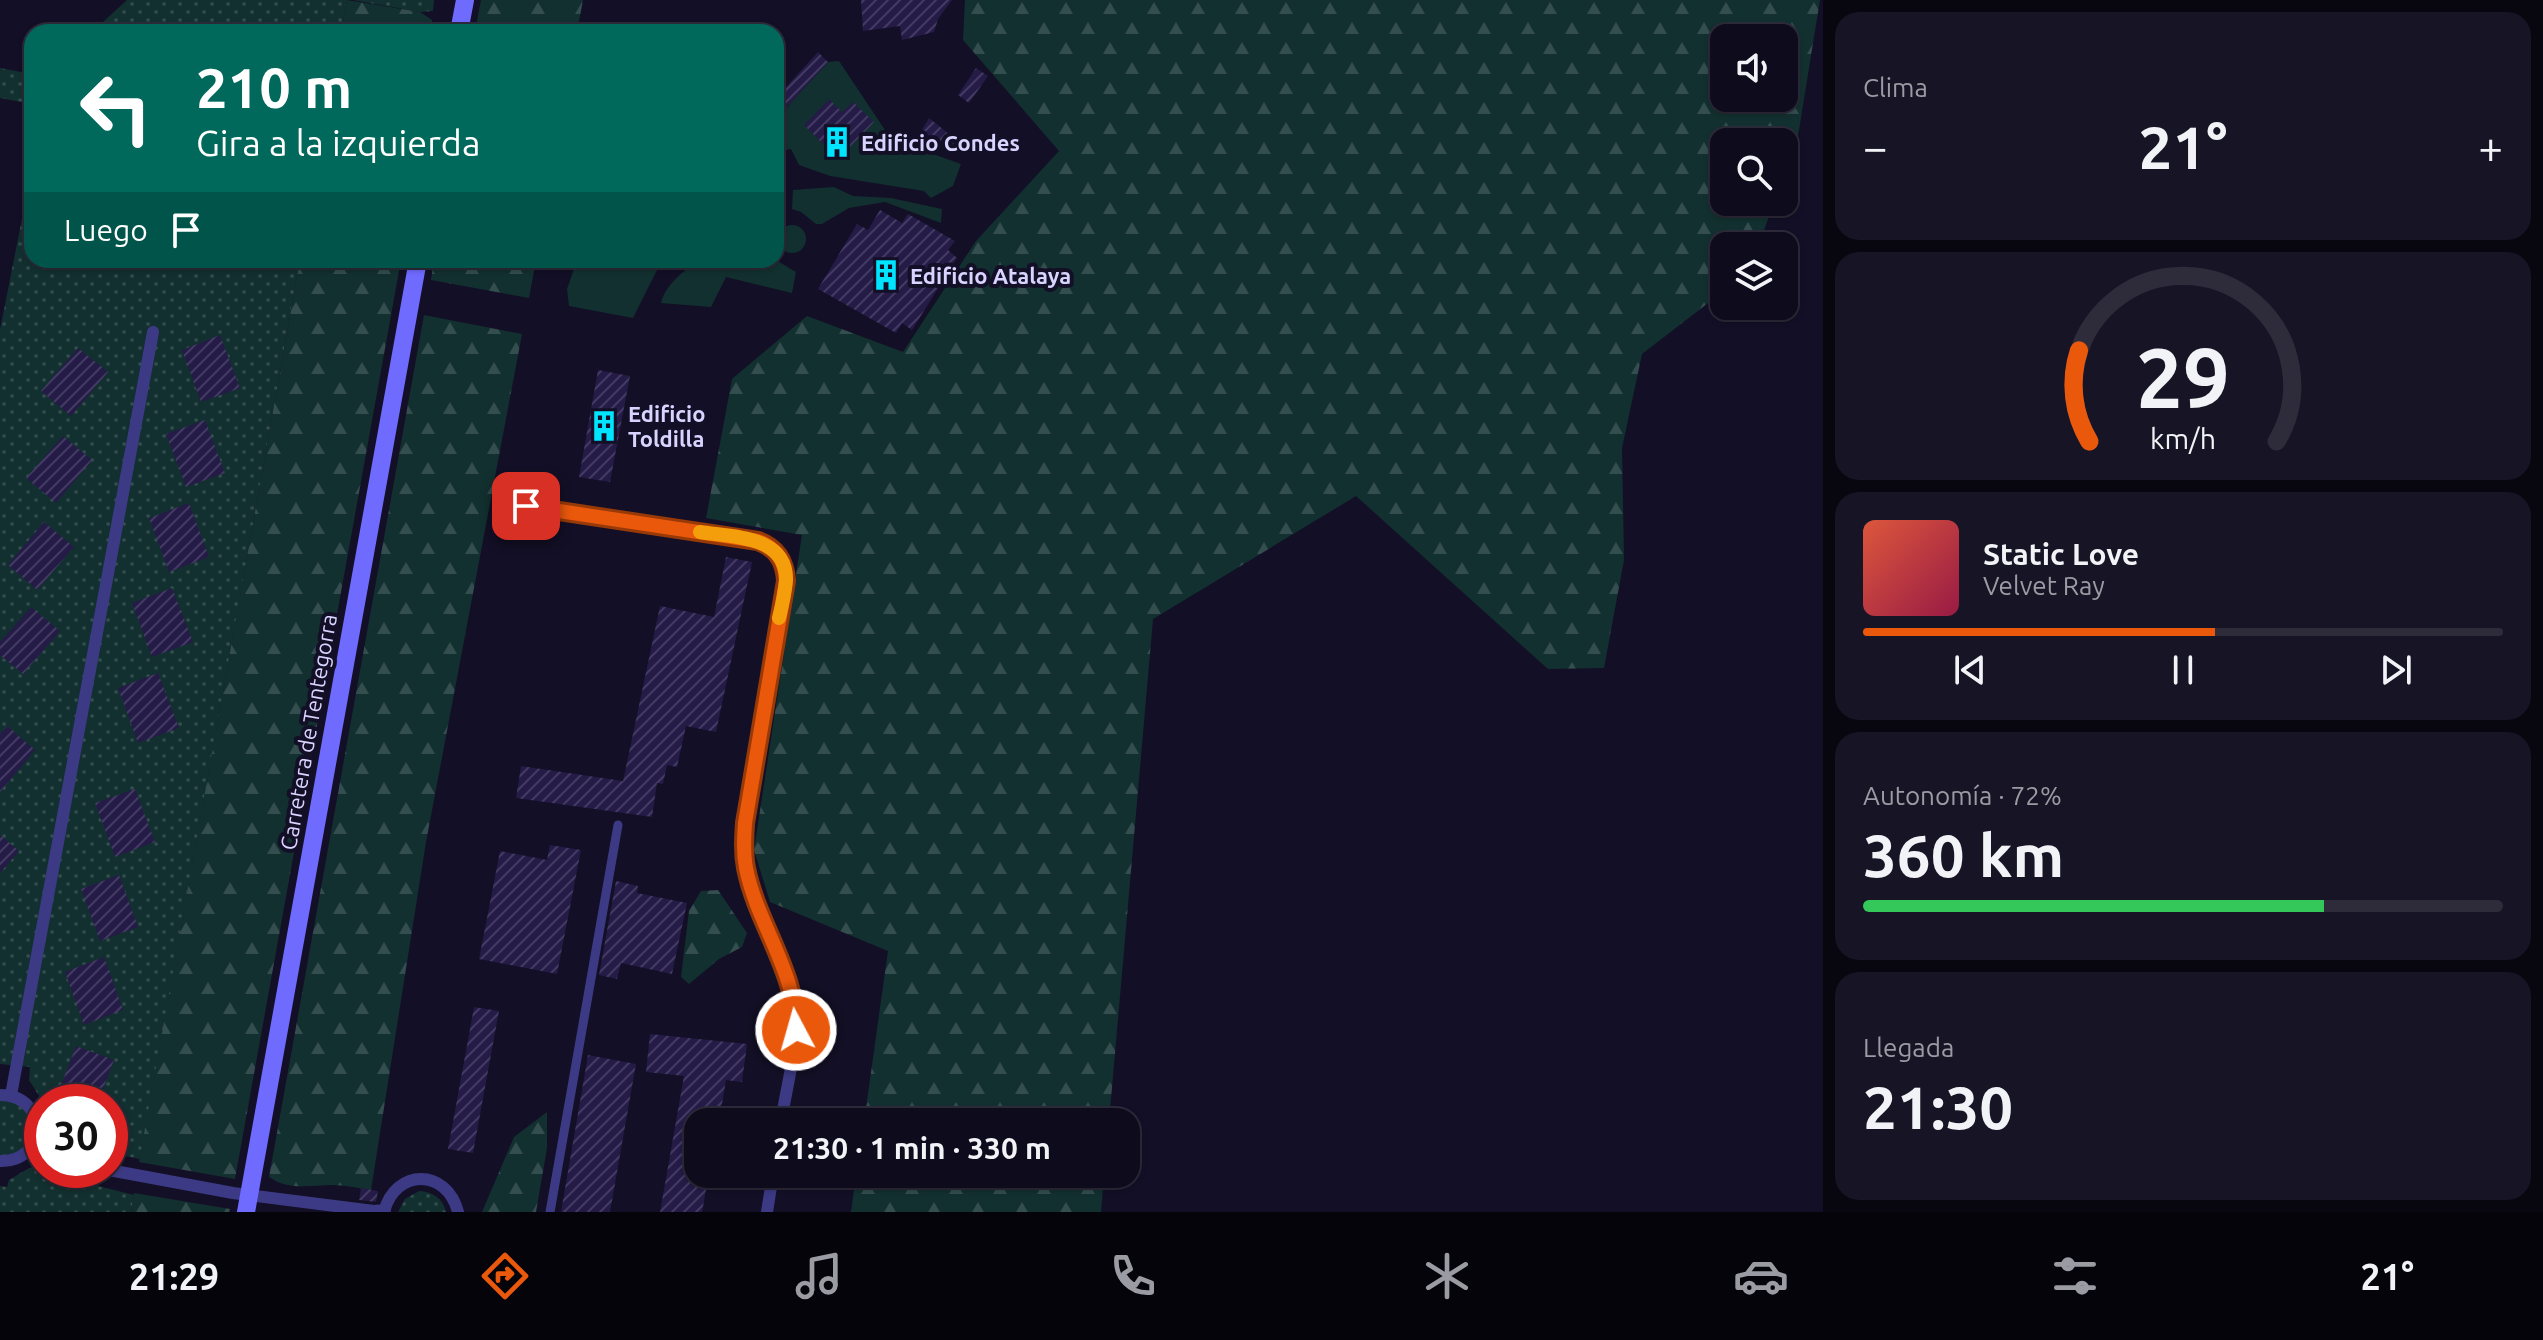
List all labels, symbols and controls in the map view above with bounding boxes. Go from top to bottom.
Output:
map controls [1710,24,1798,320]
button: sound [1710,24,1798,112]
icon: left [64,56,168,160]
text: 210 m [196,56,352,119]
text: Clima [1863,73,1928,102]
text: 21° [2139,113,2227,180]
text: Gira a la izquierda [196,122,480,163]
text: − [1863,122,1888,171]
text: + [2478,122,2503,171]
building icon: Edificio Condes [820,125,854,159]
button: search [1710,128,1798,216]
place label: Edificio Condes [861,130,1020,155]
icon: arrive [164,208,208,252]
text: Luego [64,213,148,247]
button: layers [1710,232,1798,320]
building icon: Edificio Atalaya [869,258,903,292]
place label: Edificio Atalaya [910,263,1071,288]
text: 29 [2136,330,2230,424]
place label: Edificio Toldilla [628,401,705,451]
building icon: Edificio Toldilla [587,409,621,443]
text: km/h [2150,422,2216,454]
pin [492,472,560,540]
icon: arrive [504,484,548,528]
text: Static Love [1983,537,2139,571]
text: Velvet Ray [1983,571,2105,600]
street label: Carretera de Tentegorra [275,612,341,852]
icon: previous [1948,648,1992,692]
icon: pause [2161,648,2205,692]
icon: next [2374,648,2418,692]
text: Autonomía · 72% [1863,781,2062,810]
text: 360 km [1863,821,2064,888]
position arrow [754,988,838,1072]
text: Llegada [1863,1033,1954,1062]
text: 21:30 [1863,1073,2013,1140]
speed limit sign: 30 [24,1084,128,1188]
text: 21:30 · 1 min · 330 m [773,1131,1051,1165]
icon: directions [477,1248,533,1304]
icon: music [791,1248,847,1304]
icon: phone [1105,1248,1161,1304]
icon: climate [1419,1248,1475,1304]
icon: car [1733,1248,1789,1304]
icon: filters [2047,1248,2103,1304]
text: 21:29 [129,1256,219,1297]
text: 21° [2361,1256,2414,1297]

